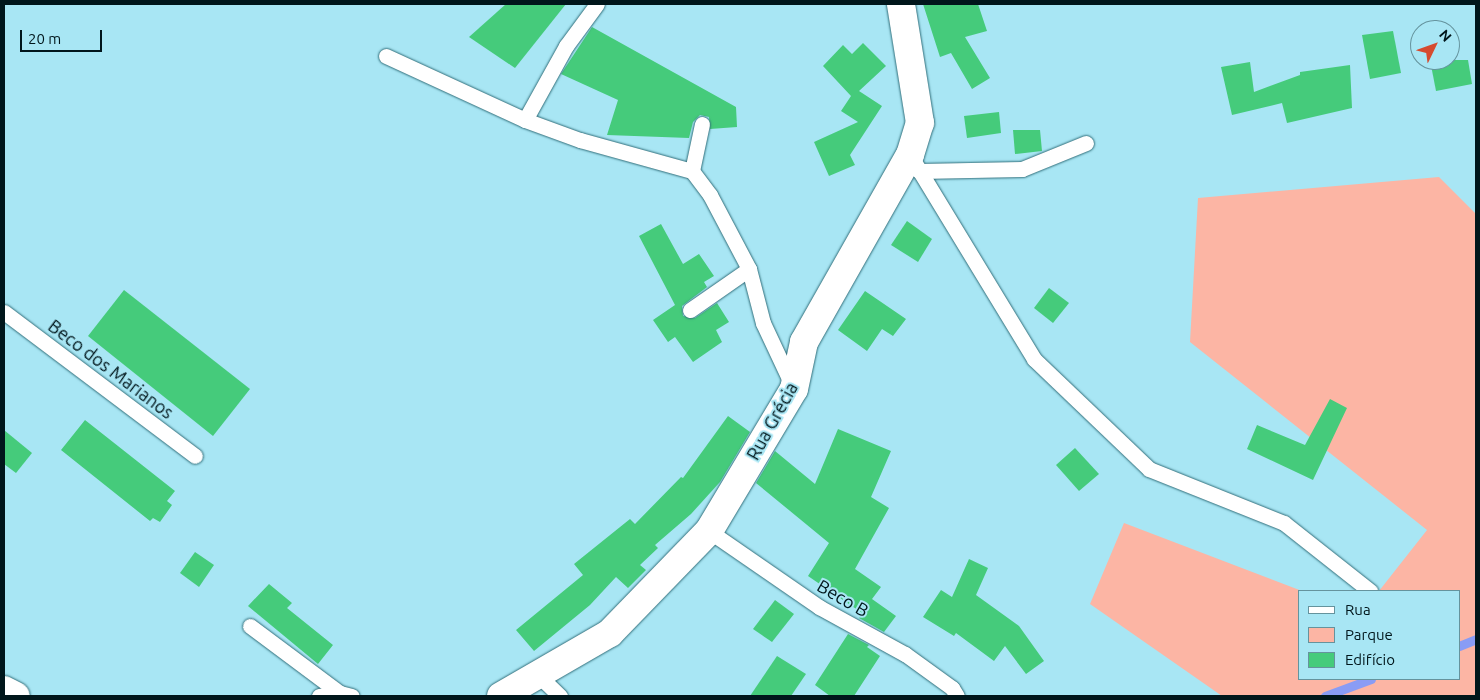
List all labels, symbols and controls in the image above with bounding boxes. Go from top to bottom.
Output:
scale bar [22,20,105,52]
north arrow [1410,20,1460,70]
text: N [1436,26,1455,45]
text: 20 m [28,30,61,47]
street label: Beco dos Marianos [44,315,178,423]
street label: Rua Grécia [742,378,802,464]
street label: Beco B [813,575,873,621]
legend [1298,590,1460,680]
text: Rua [1345,601,1371,618]
text: Parque [1345,626,1393,643]
text: Edifício [1345,651,1395,668]

